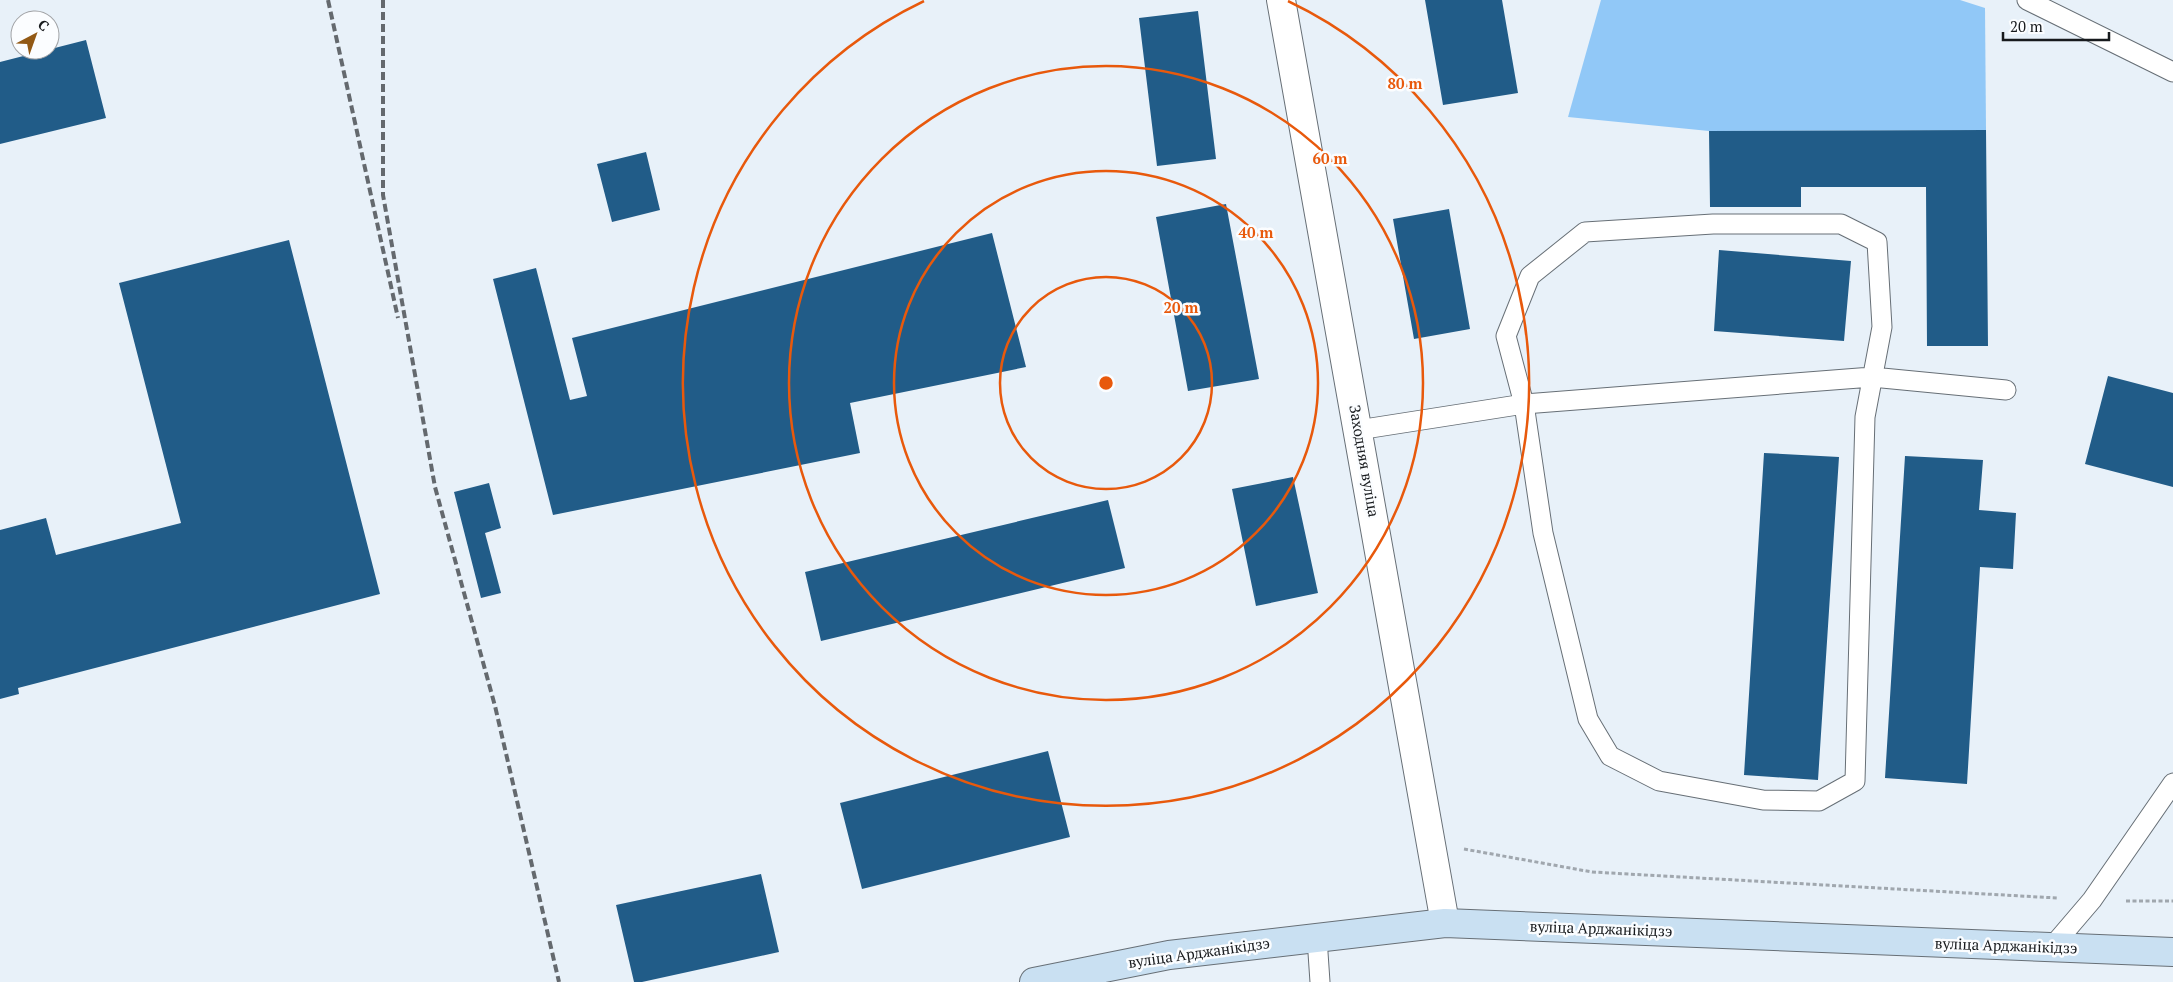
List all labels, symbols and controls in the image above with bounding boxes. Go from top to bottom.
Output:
north arrow [10,10,60,60]
scale bar [2003,10,2109,42]
text: С [34,15,54,35]
text: 20 m [2010,16,2043,36]
text: 80 m [1388,73,1423,93]
text: 60 m [1313,148,1348,168]
text: 40 m [1239,222,1274,242]
text: 20 m [1164,297,1199,317]
centre of rings [1097,374,1115,392]
street label: Заходняя вуліца [1345,403,1385,519]
street label: вуліца Арджанікідзэ [1529,916,1673,940]
street label: вуліца Арджанікідзэ [1127,932,1271,972]
street label: вуліца Арджанікідзэ [1934,933,2078,957]

